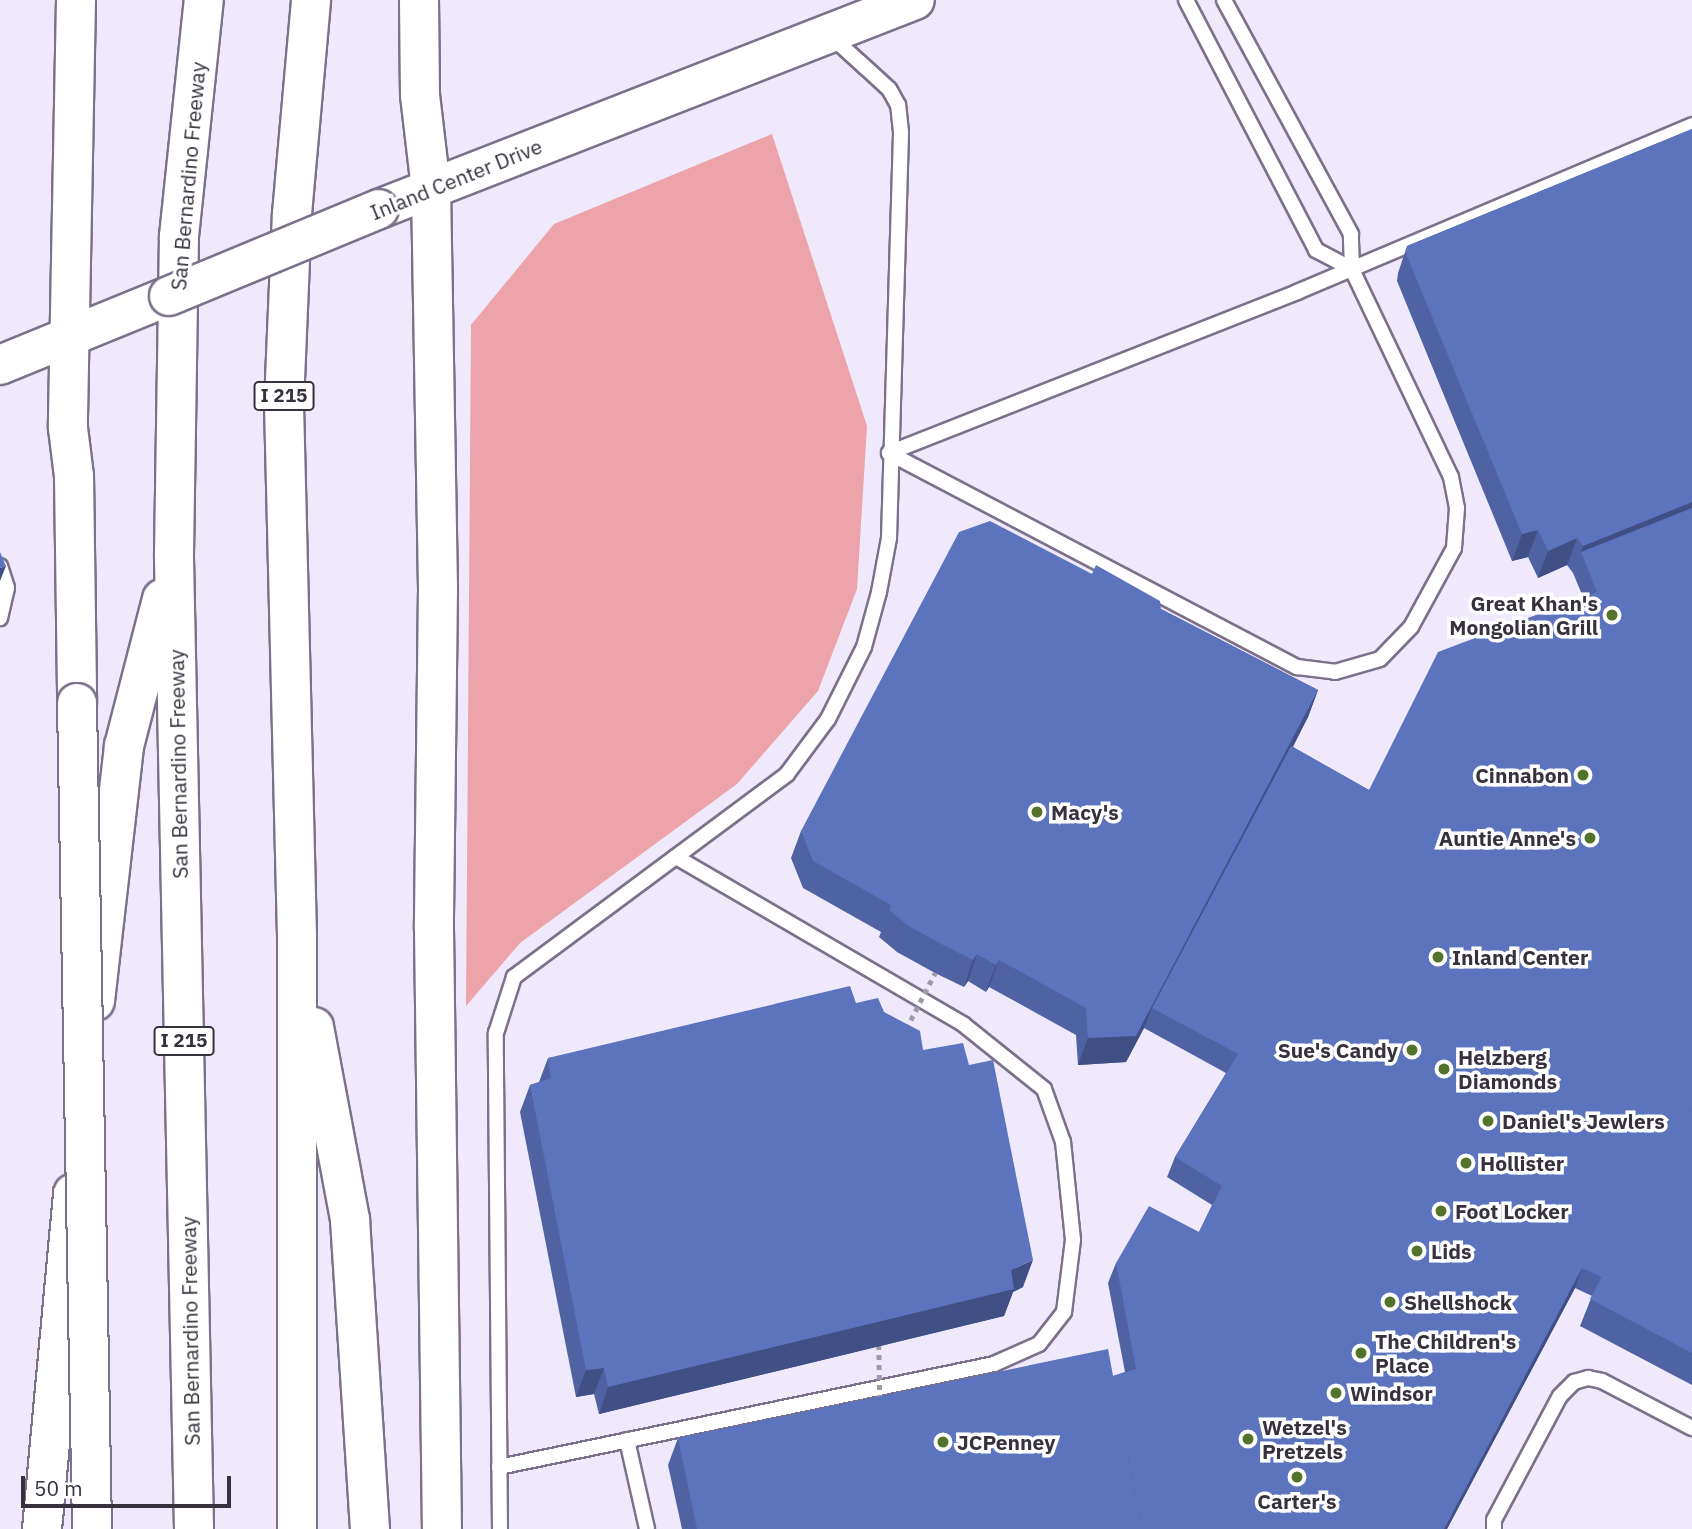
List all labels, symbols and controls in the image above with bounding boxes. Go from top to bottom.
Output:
street label: San Bernardino Freeway [165,61,211,291]
street label: Inland Center Drive [366,133,546,225]
road number: I 215 [252,380,316,412]
place label: Great Khan's Mongolian Grill [1449,590,1598,640]
marker: Great Khan's Mongolian Grill [1604,607,1620,623]
street label: San Bernardino Freeway [163,649,193,879]
place label: Cinnabon [1475,762,1569,788]
marker: Cinnabon [1575,767,1591,783]
place label: Macy's [1051,799,1119,825]
marker: Macy's [1029,804,1045,820]
place label: Auntie Anne's [1439,825,1576,851]
marker: Auntie Anne's [1582,830,1598,846]
place label: Inland Center [1452,944,1588,970]
marker: Inland Center [1430,949,1446,965]
road number: I 215 [152,1026,216,1056]
place label: Sue's Candy [1278,1037,1398,1063]
marker: Sue's Candy [1404,1042,1420,1058]
place label: Helzberg Diamonds [1458,1044,1557,1094]
marker: Helzberg Diamonds [1436,1061,1452,1077]
place label: Daniel's Jewlers [1502,1108,1665,1134]
marker: Daniel's Jewlers [1480,1113,1496,1129]
place label: Hollister [1480,1150,1564,1176]
marker: Hollister [1458,1155,1474,1171]
place label: Foot Locker [1455,1198,1569,1224]
marker: Foot Locker [1433,1203,1449,1219]
street label: San Bernardino Freeway [175,1216,205,1446]
place label: Lids [1431,1238,1471,1264]
marker: Lids [1409,1243,1425,1259]
place label: Shellshock [1404,1289,1512,1315]
marker: Shellshock [1382,1294,1398,1310]
place label: The Children's Place [1375,1328,1516,1378]
marker: The Children's Place [1353,1345,1369,1361]
place label: Windsor [1350,1380,1433,1406]
marker: Windsor [1328,1385,1344,1401]
place label: Wetzel's Pretzels [1262,1414,1347,1464]
place label: JCPenney [957,1429,1055,1455]
marker: Wetzel's Pretzels [1240,1431,1256,1447]
marker: JCPenney [935,1434,951,1450]
scale bar [24,1462,234,1506]
marker: Carter's [1289,1469,1305,1485]
text: 50 m [34,1474,83,1502]
place label: Carter's [1257,1488,1337,1514]

